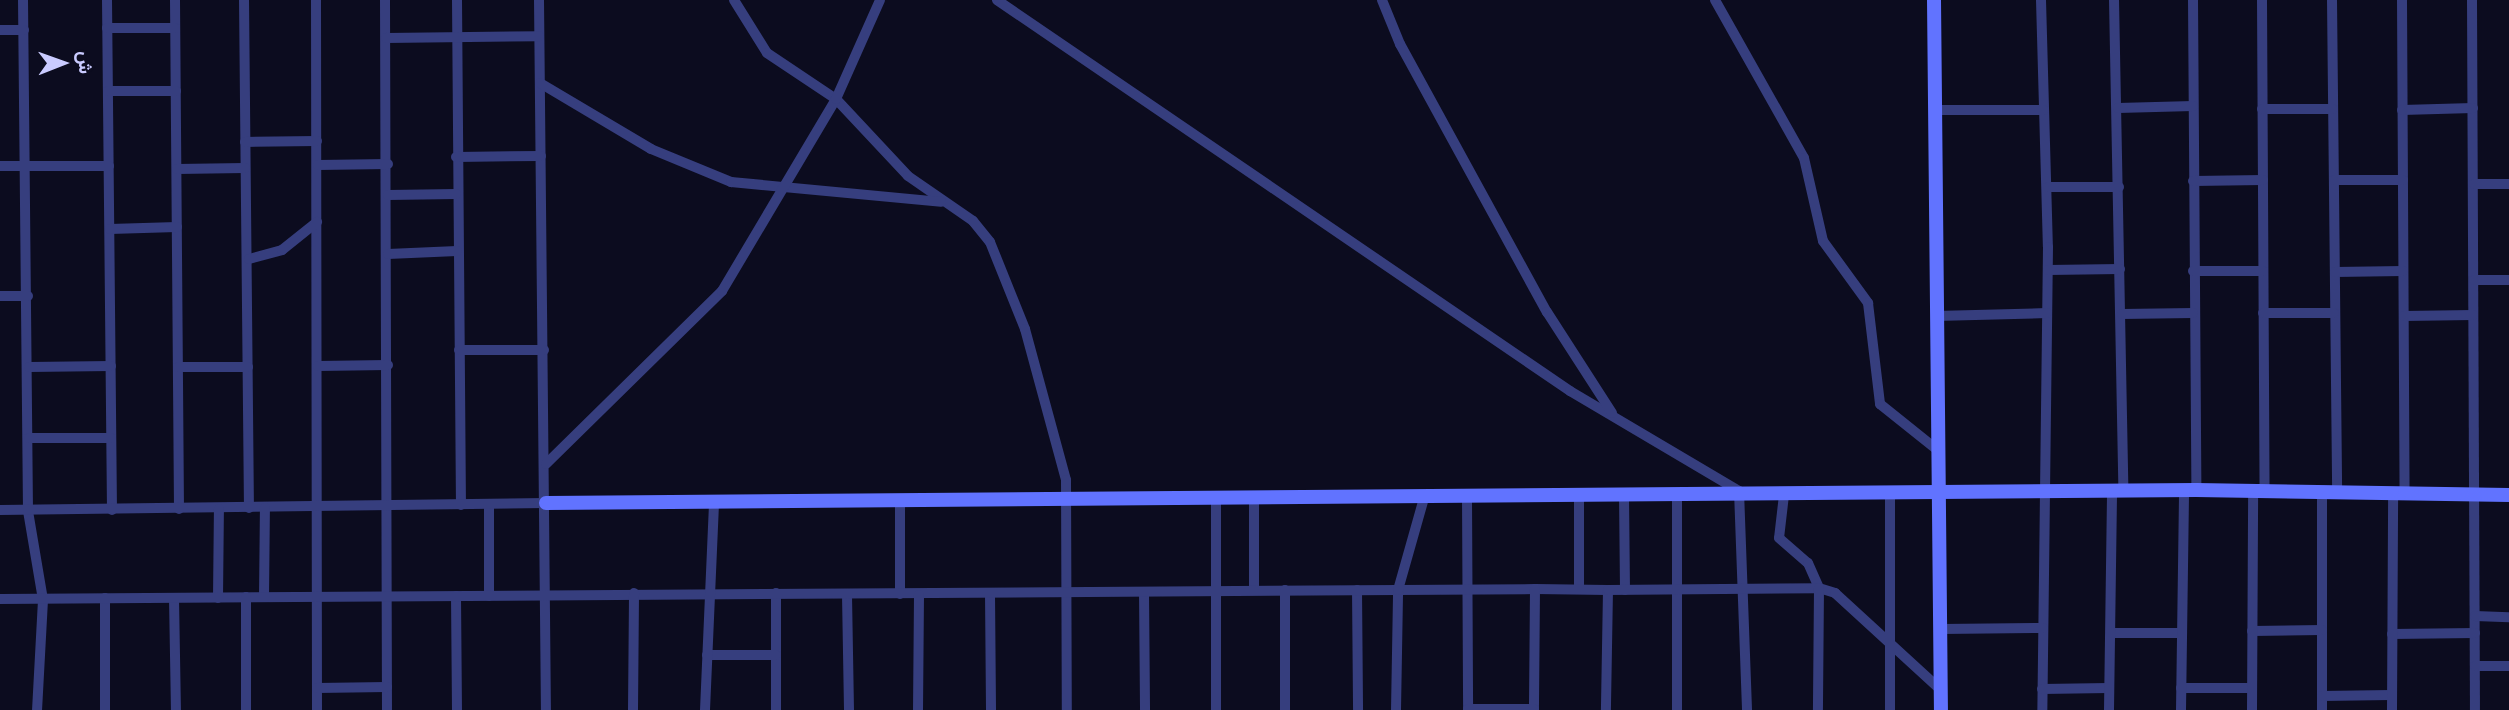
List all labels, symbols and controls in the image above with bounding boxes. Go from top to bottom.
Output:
north arrow [28,28,98,98]
text: ش [71,51,98,74]

